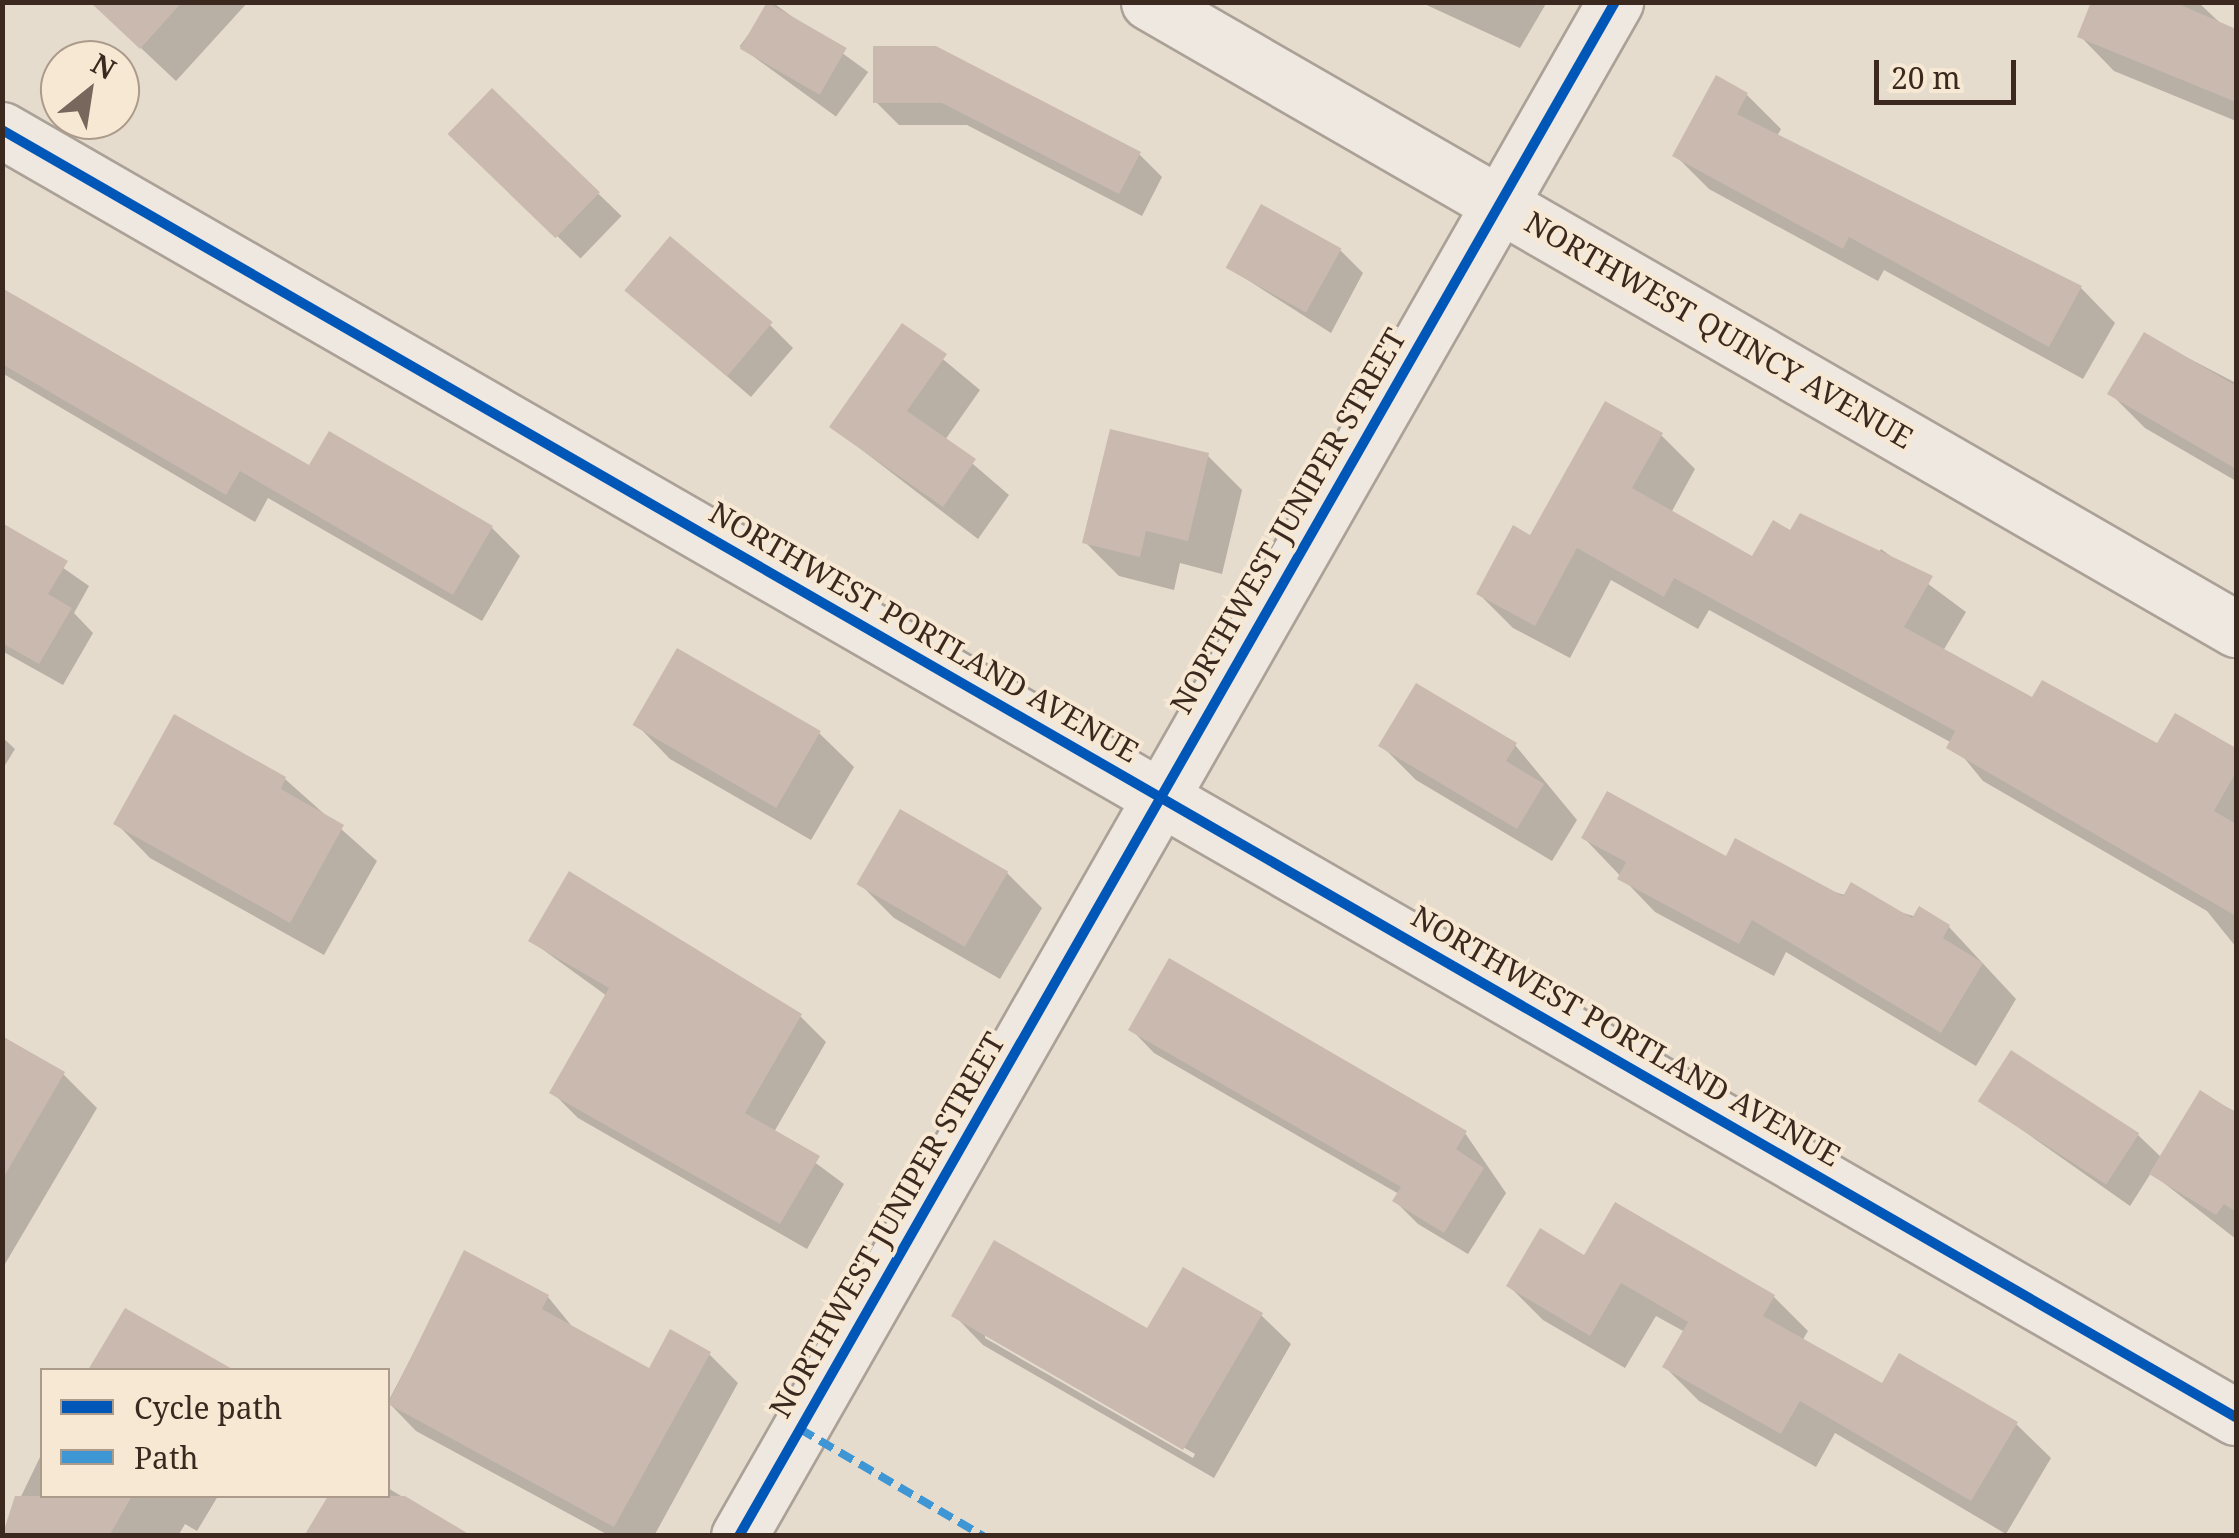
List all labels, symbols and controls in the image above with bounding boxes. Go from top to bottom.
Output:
north arrow [40,40,140,140]
scale bar [1879,40,2022,102]
text: N [85,44,123,88]
text: 20 m [1891,57,1961,98]
street label: NORTHWEST QUINCY AVENUE [1519,204,1919,456]
street label: NORTHWEST JUNIPER STREET [1163,322,1413,720]
street label: NORTHWEST PORTLAND AVENUE [703,494,1145,770]
street label: NORTHWEST PORTLAND AVENUE [1405,898,1847,1174]
street label: NORTHWEST JUNIPER STREET [762,1026,1012,1424]
legend [40,1368,390,1498]
text: Cycle path [134,1387,282,1428]
text: Path [134,1437,199,1478]

